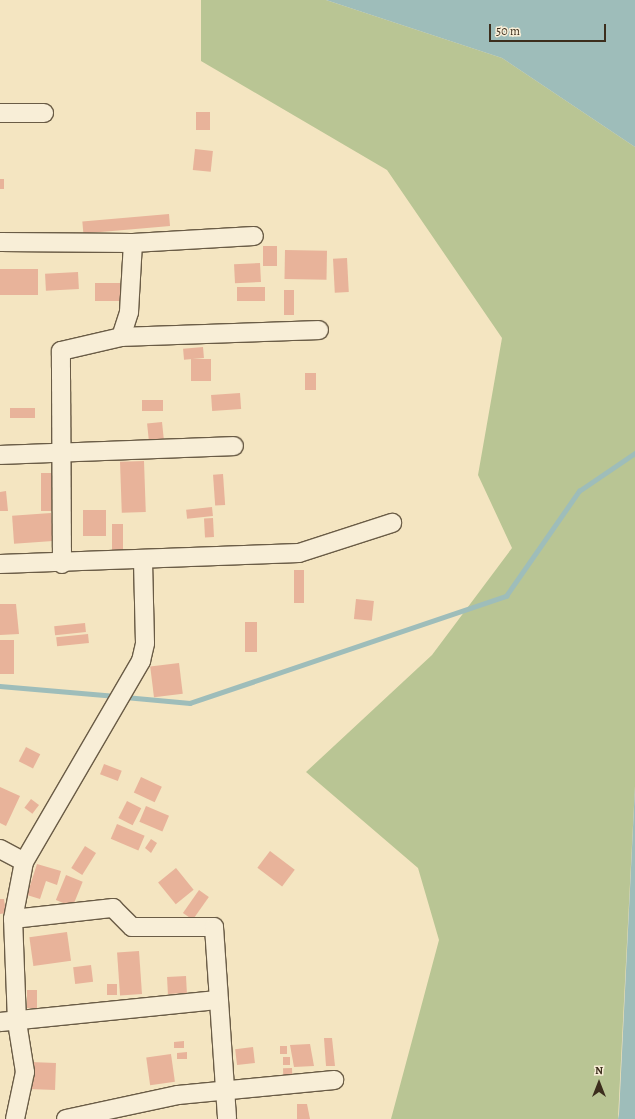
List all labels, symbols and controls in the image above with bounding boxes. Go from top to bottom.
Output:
scale bar [491,16,608,42]
text: 50 m [496,23,520,39]
north arrow [579,1063,619,1103]
text: N [595,1063,603,1078]

